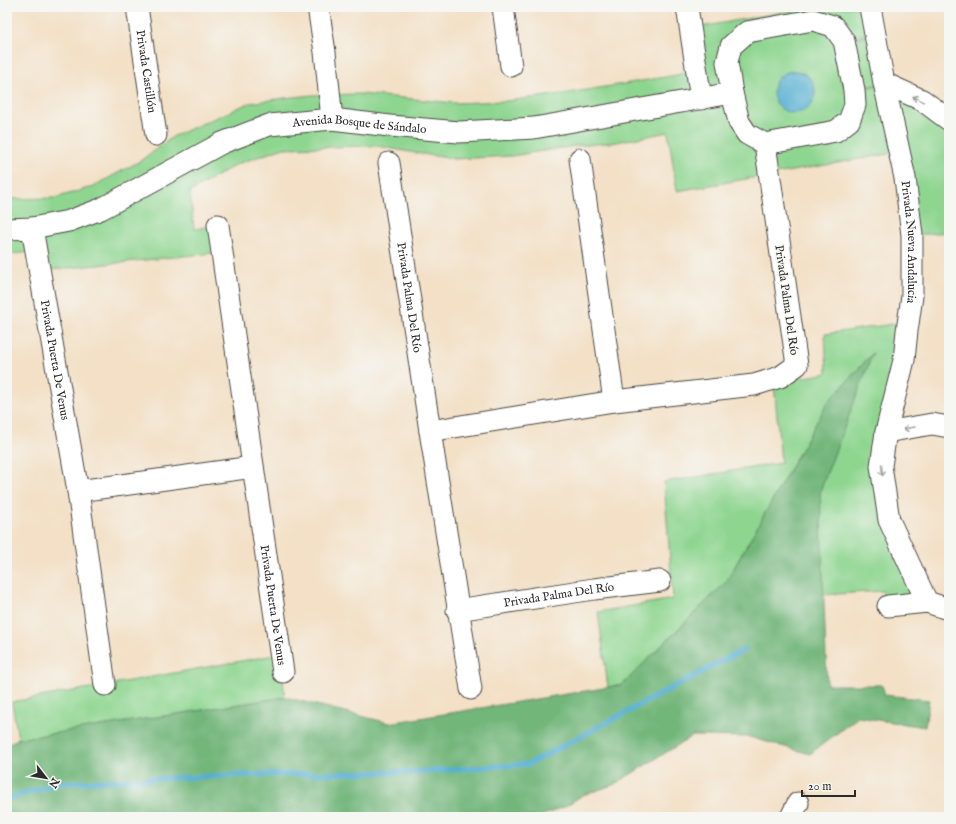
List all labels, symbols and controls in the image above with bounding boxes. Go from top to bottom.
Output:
street label: Privada Castillón [132,29,160,115]
one-way arrow [913,95,925,102]
street label: Avenida Bosque de Sándalo [291,112,428,137]
street label: Privada Nueva Andalucia [897,180,919,305]
street label: Privada Palma Del Río [393,241,425,354]
street label: Privada Palma Del Río [771,244,802,357]
street label: Privada Puerta De Venus [37,299,72,421]
one-way arrow [903,424,916,432]
one-way arrow [878,463,886,476]
street label: Privada Puerta De Venus [257,544,289,666]
street label: Privada Palma Del Río [503,580,615,611]
north arrow [26,758,66,798]
scale bar [802,772,855,798]
text: N [45,774,63,791]
text: 20 m [808,779,831,794]

